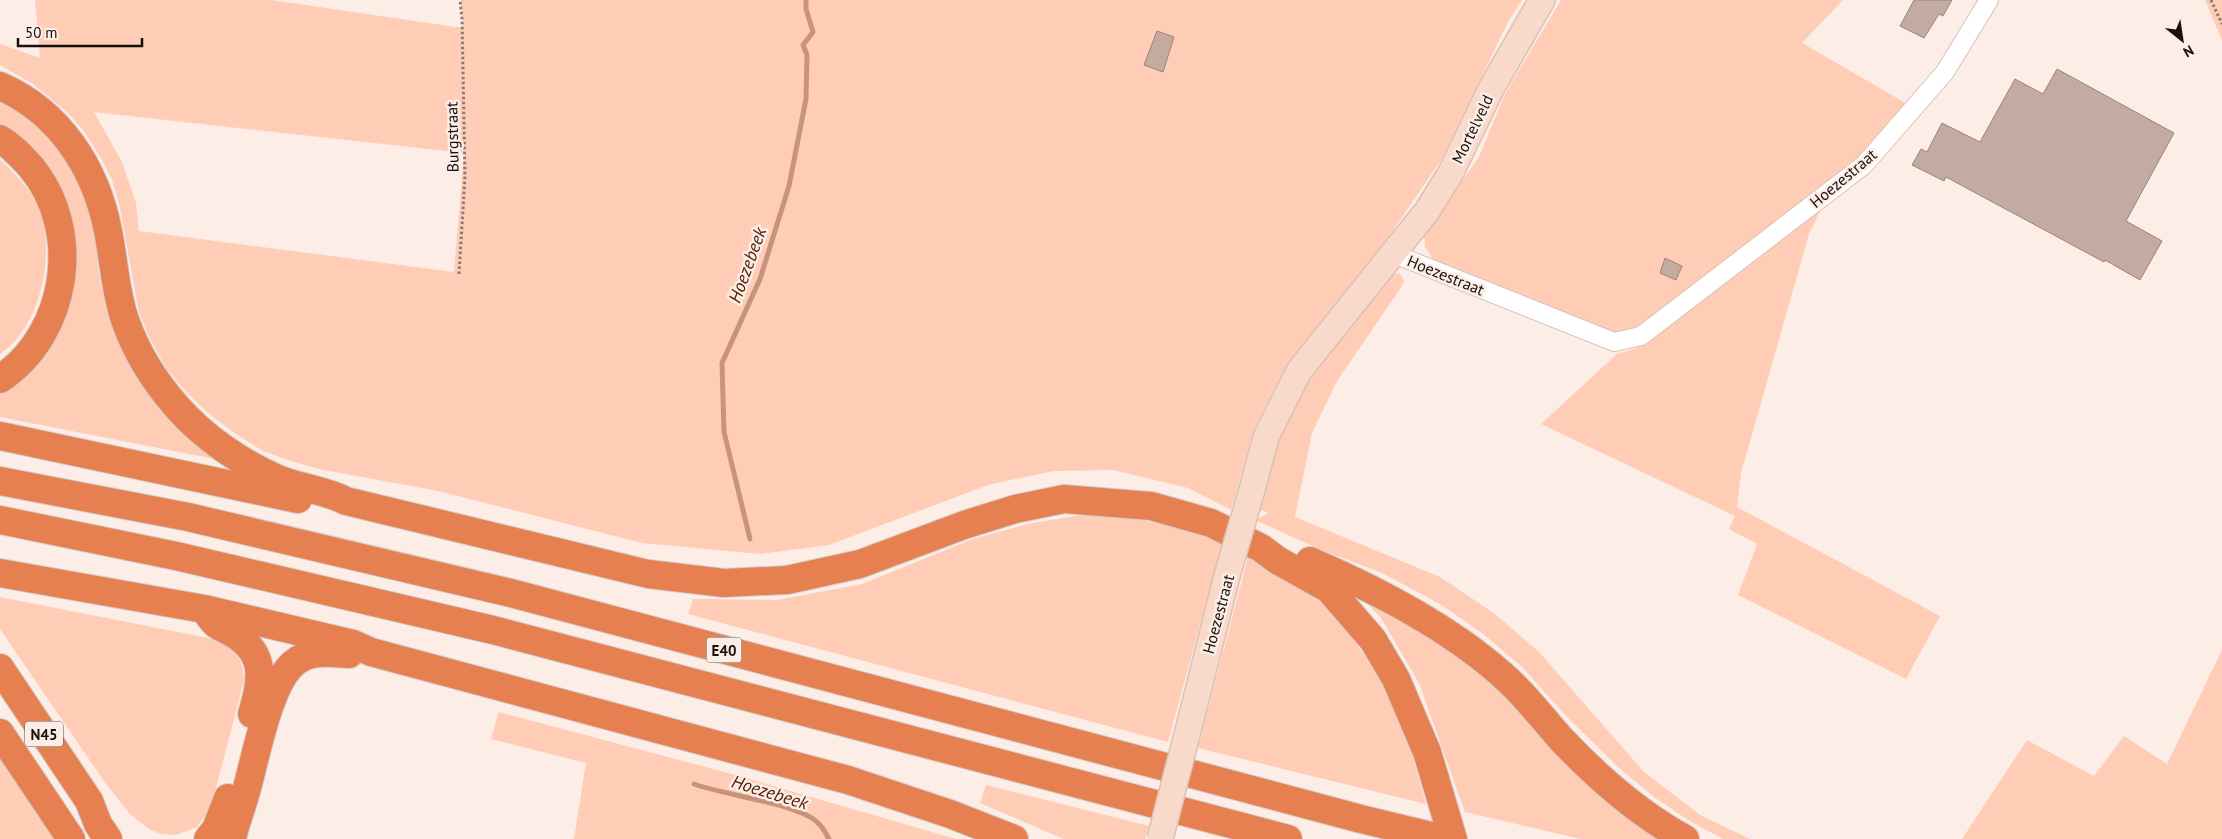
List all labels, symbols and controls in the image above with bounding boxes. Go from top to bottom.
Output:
scale bar [18,15,141,47]
north arrow [2157,15,2207,65]
text: 50 m [25,23,58,42]
text: N [2180,41,2197,61]
street label: Mortelveld [1447,91,1497,167]
street label: Burgstraat [441,101,463,173]
street label: Hoezestraat [1805,144,1881,212]
water label: Hoezebeek [723,223,772,306]
street label: Hoezestraat [1405,251,1488,300]
street label: Hoezestraat [1198,572,1238,656]
road number: E40 [706,638,742,662]
road number: N45 [25,722,63,746]
water label: Hoezebeek [729,770,812,815]

